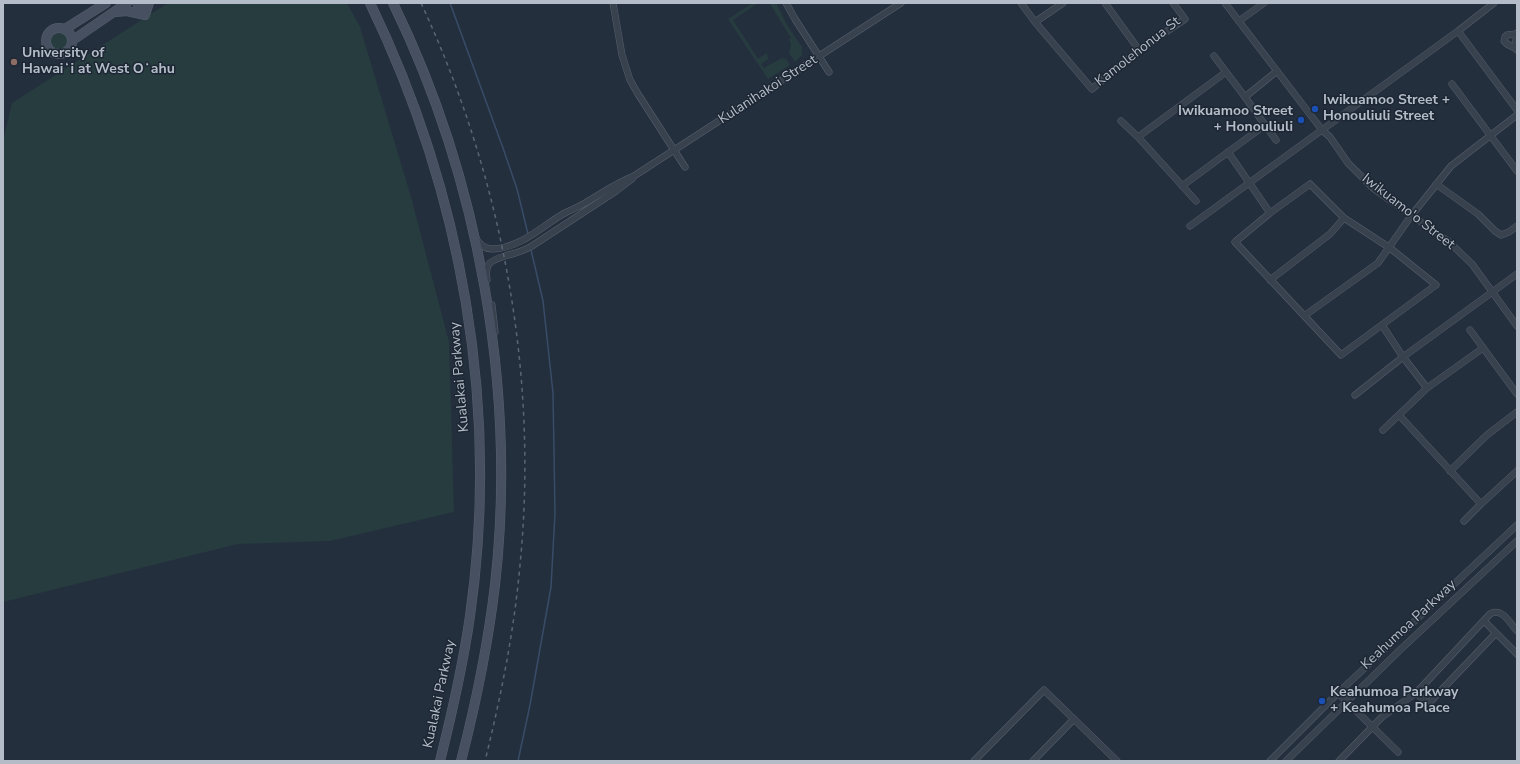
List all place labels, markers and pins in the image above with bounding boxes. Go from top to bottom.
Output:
place label: University of Hawaiʻi at West Oʻahu [22,46,175,78]
marker: University of Hawaiʻi at West Oʻahu [9,57,19,67]
place label: Iwikuamoo Street + Honouliuli Street [1323,93,1450,126]
place label: Iwikuamoo Street + Honouliuli [1178,104,1293,136]
marker: Iwikuamoo Street + Honouliuli Street [1310,104,1320,114]
marker: Iwikuamoo Street + Honouliuli [1296,115,1306,125]
place label: Keahumoa Parkway + Keahumoa Place [1330,685,1458,718]
marker: Keahumoa Parkway + Keahumoa Place [1317,696,1327,706]

